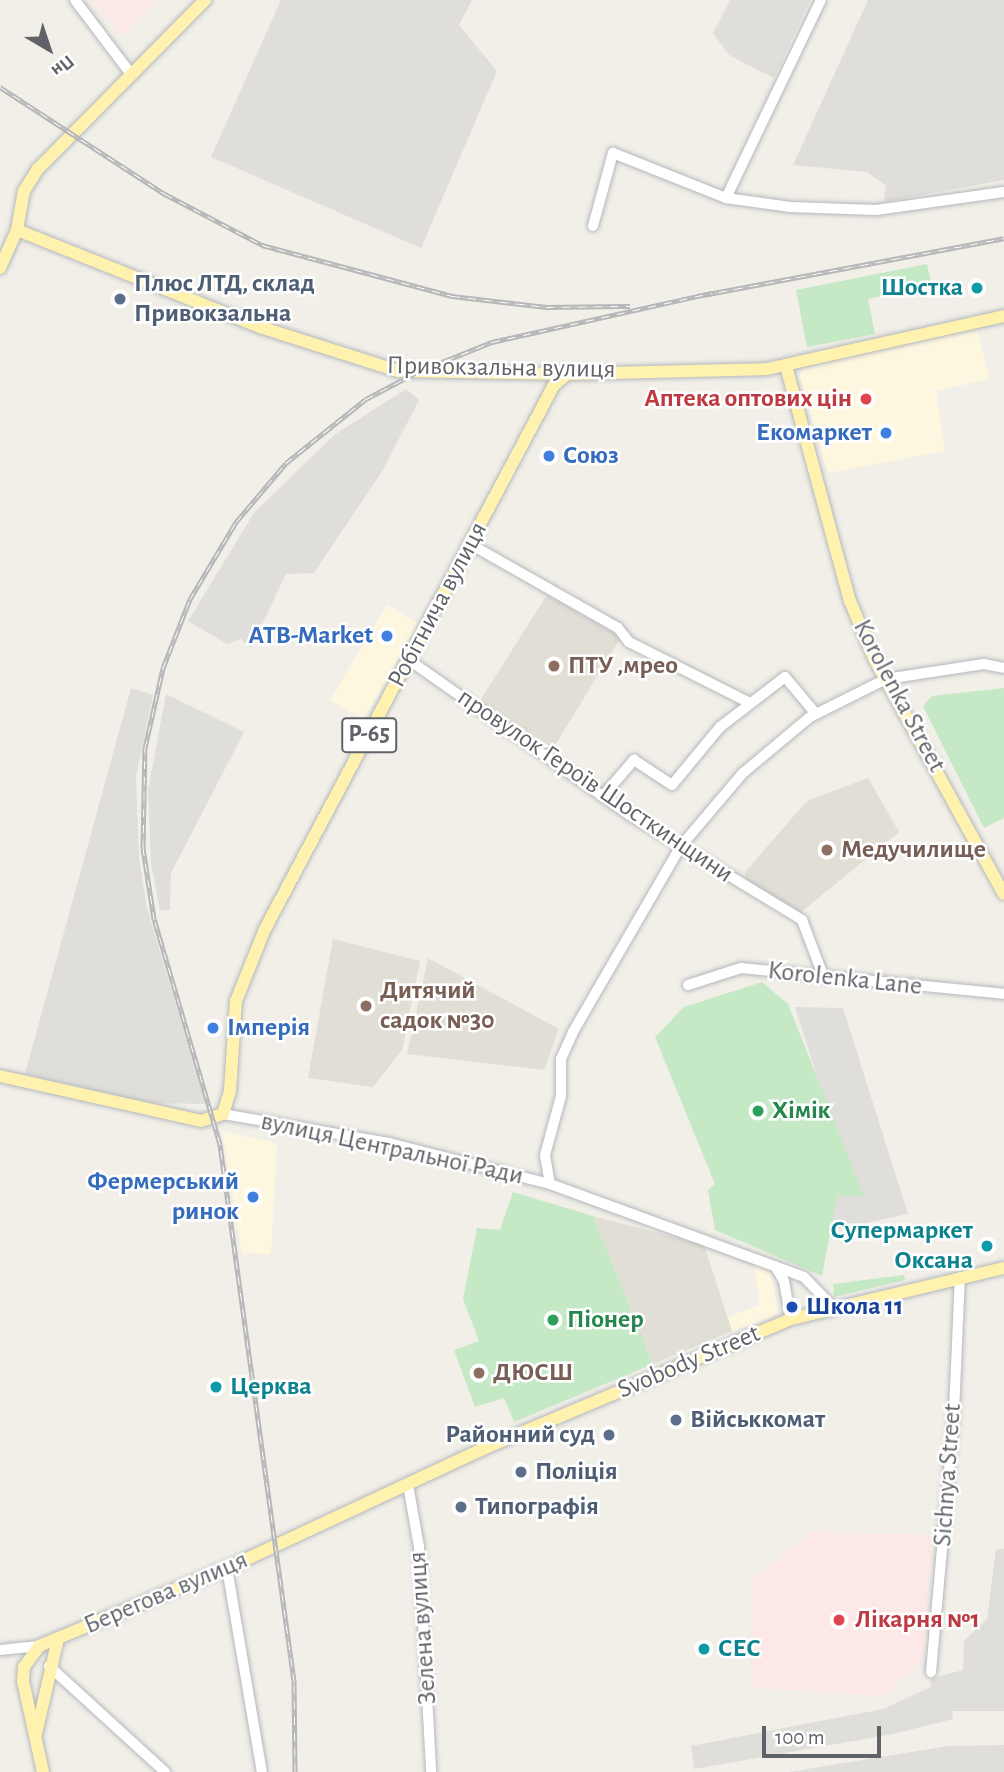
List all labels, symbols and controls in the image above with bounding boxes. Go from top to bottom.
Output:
north arrow [14,14,84,84]
text: Пн [48,51,78,80]
place label: Плюс ЛТД, склад Привокзальна [134,268,315,330]
place label: Шостка [881,272,963,304]
marker: Шостка [969,280,985,296]
marker: Плюс ЛТД, склад Привокзальна [112,291,128,307]
street label: Привокзальна вулиця [386,350,616,386]
place label: Аптека оптових цін [644,383,852,415]
marker: Аптека оптових цін [858,391,874,407]
place label: Екомаркет [756,417,872,449]
marker: Екомаркет [878,425,894,441]
place label: Союз [563,440,619,472]
marker: Союз [541,448,557,464]
street label: Робітнича вулиця [381,517,495,693]
street label: Korolenka Street [846,615,952,777]
place label: ATB-Market [248,620,373,652]
marker: ATB-Market [379,628,395,644]
place label: ПТУ ,мрео [568,650,678,682]
marker: ПТУ ,мрео [546,658,562,674]
street label: провулок Героїв Шосткинщини [451,682,739,890]
road number: Р-65 [341,714,397,756]
place label: Медучилище [841,834,986,866]
marker: Медучилище [819,842,835,858]
street label: Korolenka Lane [766,955,924,1003]
place label: Дитячий садок №30 [380,975,495,1036]
marker: Дитячий садок №30 [358,998,374,1014]
place label: Імперія [227,1012,310,1044]
marker: Імперія [205,1020,221,1036]
place label: Хімік [772,1095,830,1127]
marker: Хімік [750,1103,766,1119]
street label: вулиця Центральної Ради [258,1106,526,1192]
place label: Фермерський ринок [87,1166,239,1228]
marker: Фермерський ринок [245,1189,261,1205]
place label: Супермаркет Оксана [831,1215,973,1276]
marker: Супермаркет Оксана [979,1238,995,1254]
place label: Школа 11 [806,1291,903,1323]
marker: Школа 11 [784,1299,800,1315]
place label: Піонер [567,1304,644,1336]
marker: Піонер [545,1312,561,1328]
street label: Svobody Street [613,1318,765,1406]
place label: ДЮСШ [493,1357,573,1389]
marker: ДЮСШ [471,1365,487,1381]
place label: Церква [230,1371,312,1403]
marker: Церква [208,1379,224,1395]
street label: Sichnya Street [927,1403,969,1547]
place label: Військкомат [690,1404,825,1436]
marker: Військкомат [668,1412,684,1428]
place label: Районний суд [445,1419,595,1451]
marker: Районний суд [601,1427,617,1443]
place label: Поліція [535,1456,618,1488]
marker: Поліція [513,1464,529,1480]
place label: Типографія [475,1491,599,1523]
marker: Типографія [453,1499,469,1515]
street label: Берегова вулиця [79,1544,253,1642]
street label: Зелена вулиця [402,1550,444,1706]
place label: Лікарня №1 [855,1604,980,1636]
marker: Лікарня №1 [829,1610,849,1630]
place label: СЕС [718,1633,761,1665]
marker: СЕС [696,1641,712,1657]
scale bar [766,1712,885,1756]
text: 100 m [775,1727,825,1748]

